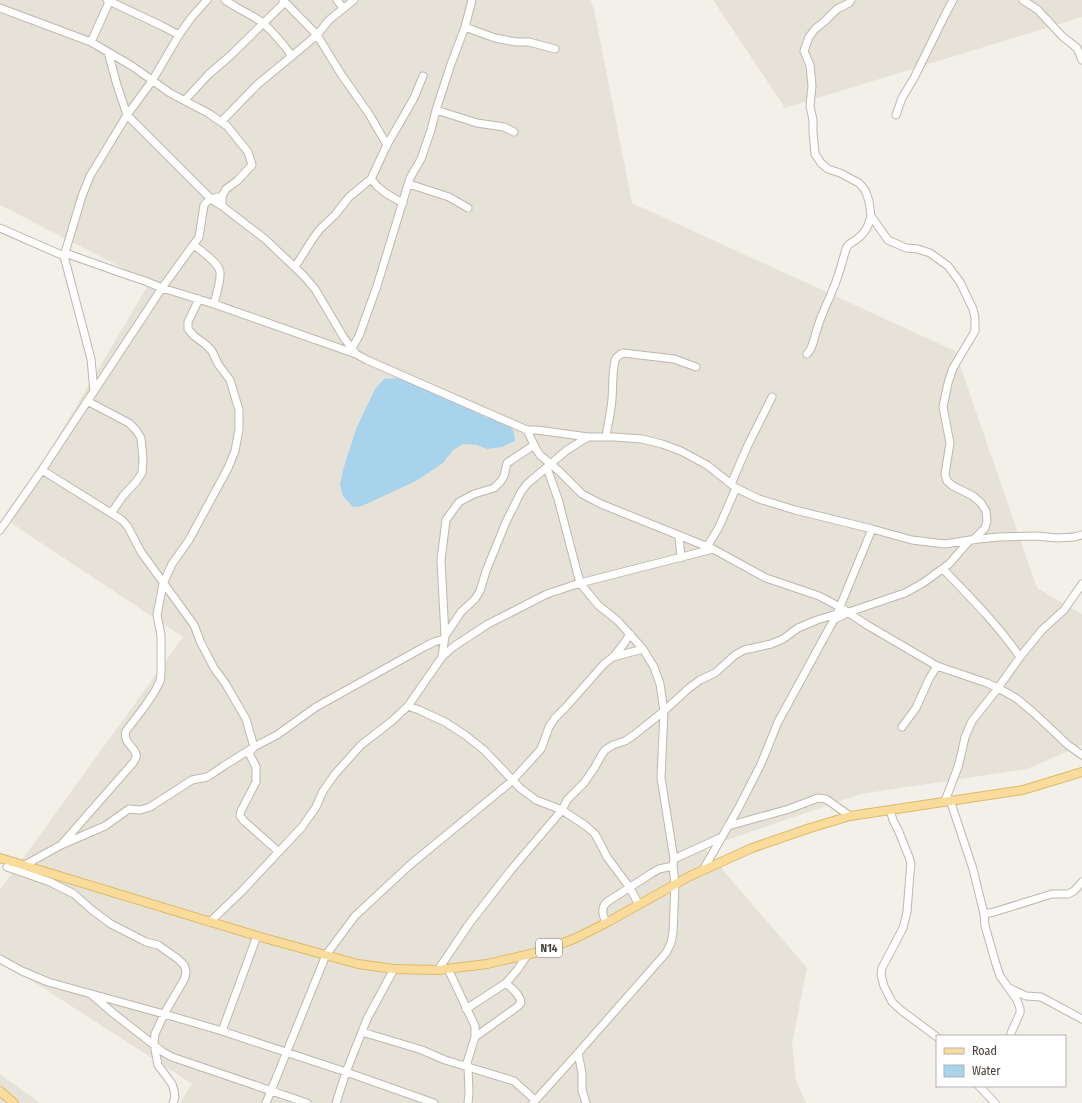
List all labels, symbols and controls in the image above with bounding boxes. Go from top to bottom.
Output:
road number: N14 [536,939,562,957]
legend [936,1035,1066,1087]
text: Road [972,1044,997,1058]
text: Water [972,1064,1001,1078]

